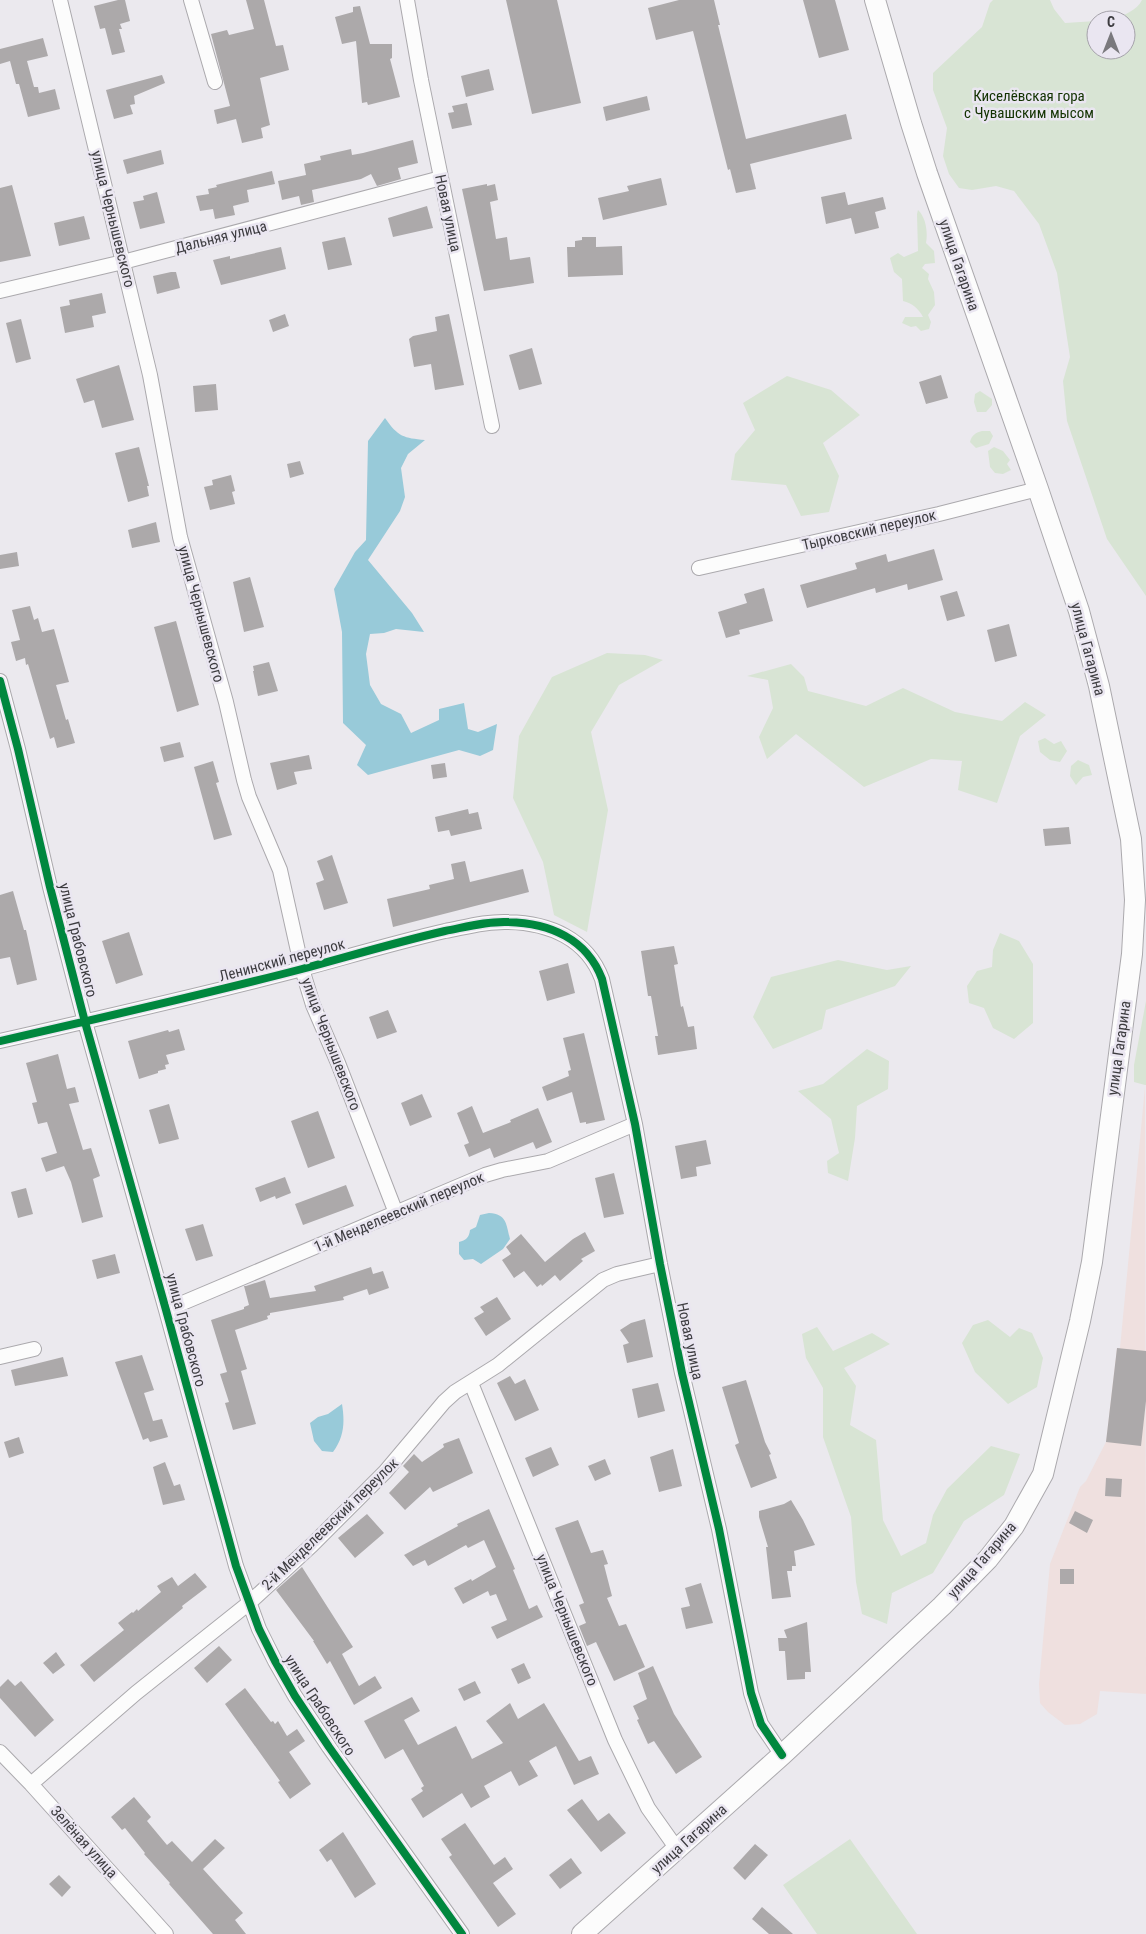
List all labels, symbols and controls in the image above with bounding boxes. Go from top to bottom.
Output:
north arrow [1086,10,1136,60]
text: С [1107,14,1115,30]
park label: Киселёвская гора с Чувашским мысом [964,87,1094,122]
street label: улица Чернышевского [87,149,139,289]
street label: Новая улица [431,173,465,253]
street label: Дальняя улица [173,217,269,257]
street label: улица Гагарина [935,217,983,313]
street label: Тырковский переулок [800,506,938,554]
street label: улица Чернышевского [174,544,228,684]
street label: улица Гагарина [1067,601,1109,697]
street label: улица Грабовского [55,881,101,999]
street label: Ленинский переулок [217,935,347,985]
street label: улица Чернышевского [297,975,365,1113]
street label: улица Гагарина [1103,1000,1135,1096]
street label: 1-й Менделеевский переулок [311,1168,487,1256]
street label: улица Грабовского [162,1271,210,1389]
street label: Новая улица [673,1301,707,1381]
street label: 2-й Менделеевский переулок [258,1454,402,1594]
street label: улица Гагарина [944,1518,1020,1602]
street label: улица Чернышевского [532,1551,602,1689]
street label: улица Грабовского [281,1651,359,1759]
street label: улица Гагарина [648,1800,730,1878]
street label: Зелёная улица [47,1802,121,1882]

